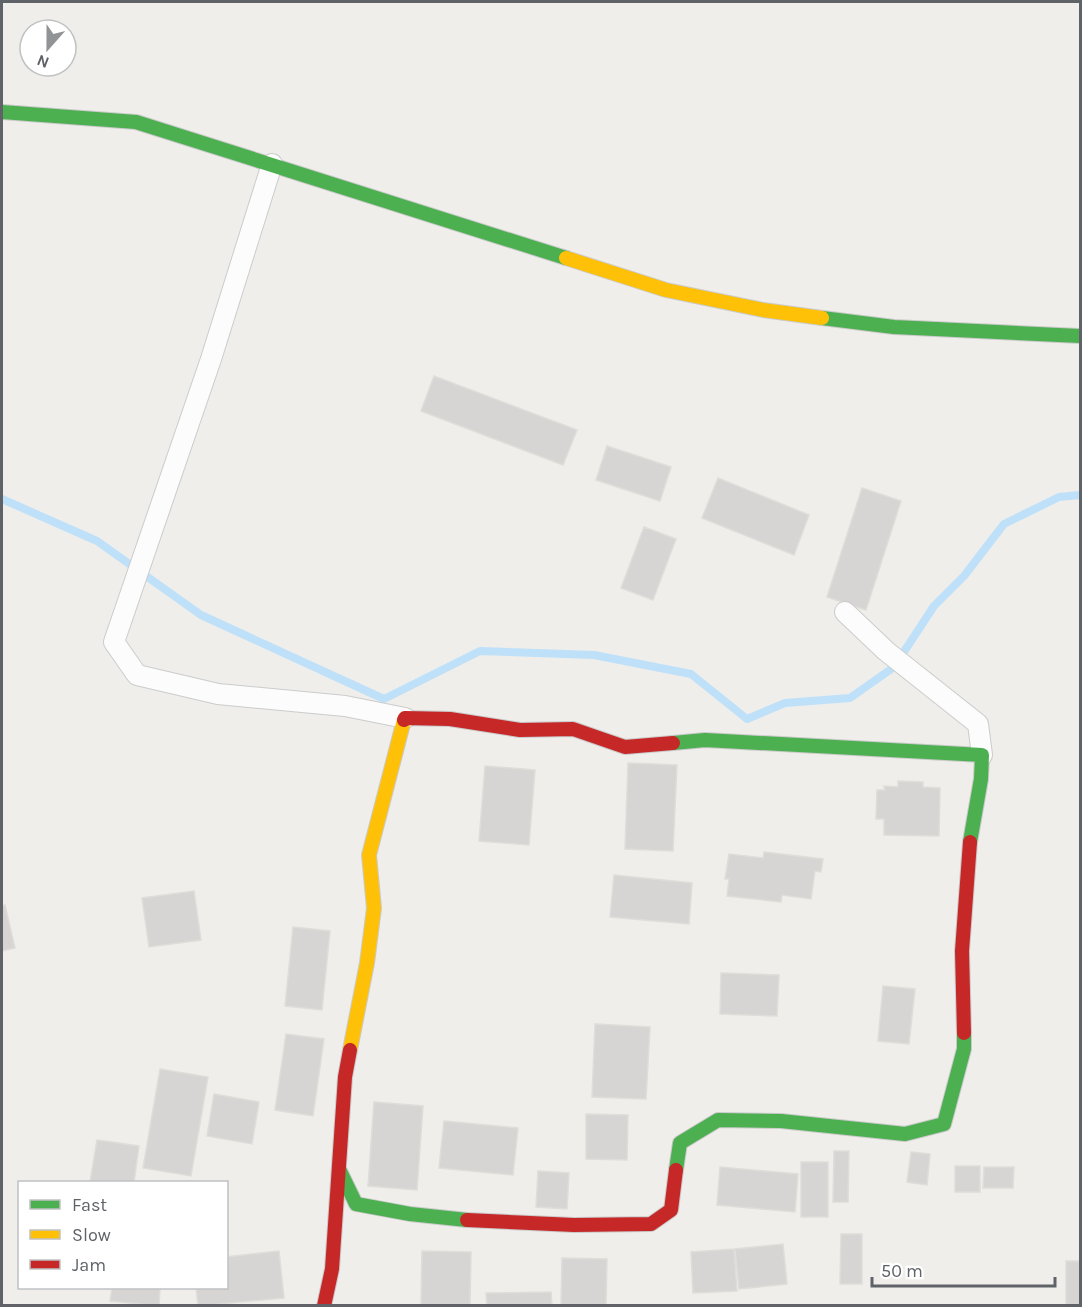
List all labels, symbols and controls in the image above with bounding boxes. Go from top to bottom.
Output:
north arrow [18,18,78,78]
text: N [34,51,52,72]
legend [18,1181,228,1289]
text: Fast [72,1194,107,1216]
text: Slow [72,1224,111,1246]
scale bar [872,1250,1055,1288]
text: Jam [72,1254,106,1276]
text: 50 m [881,1260,923,1282]

